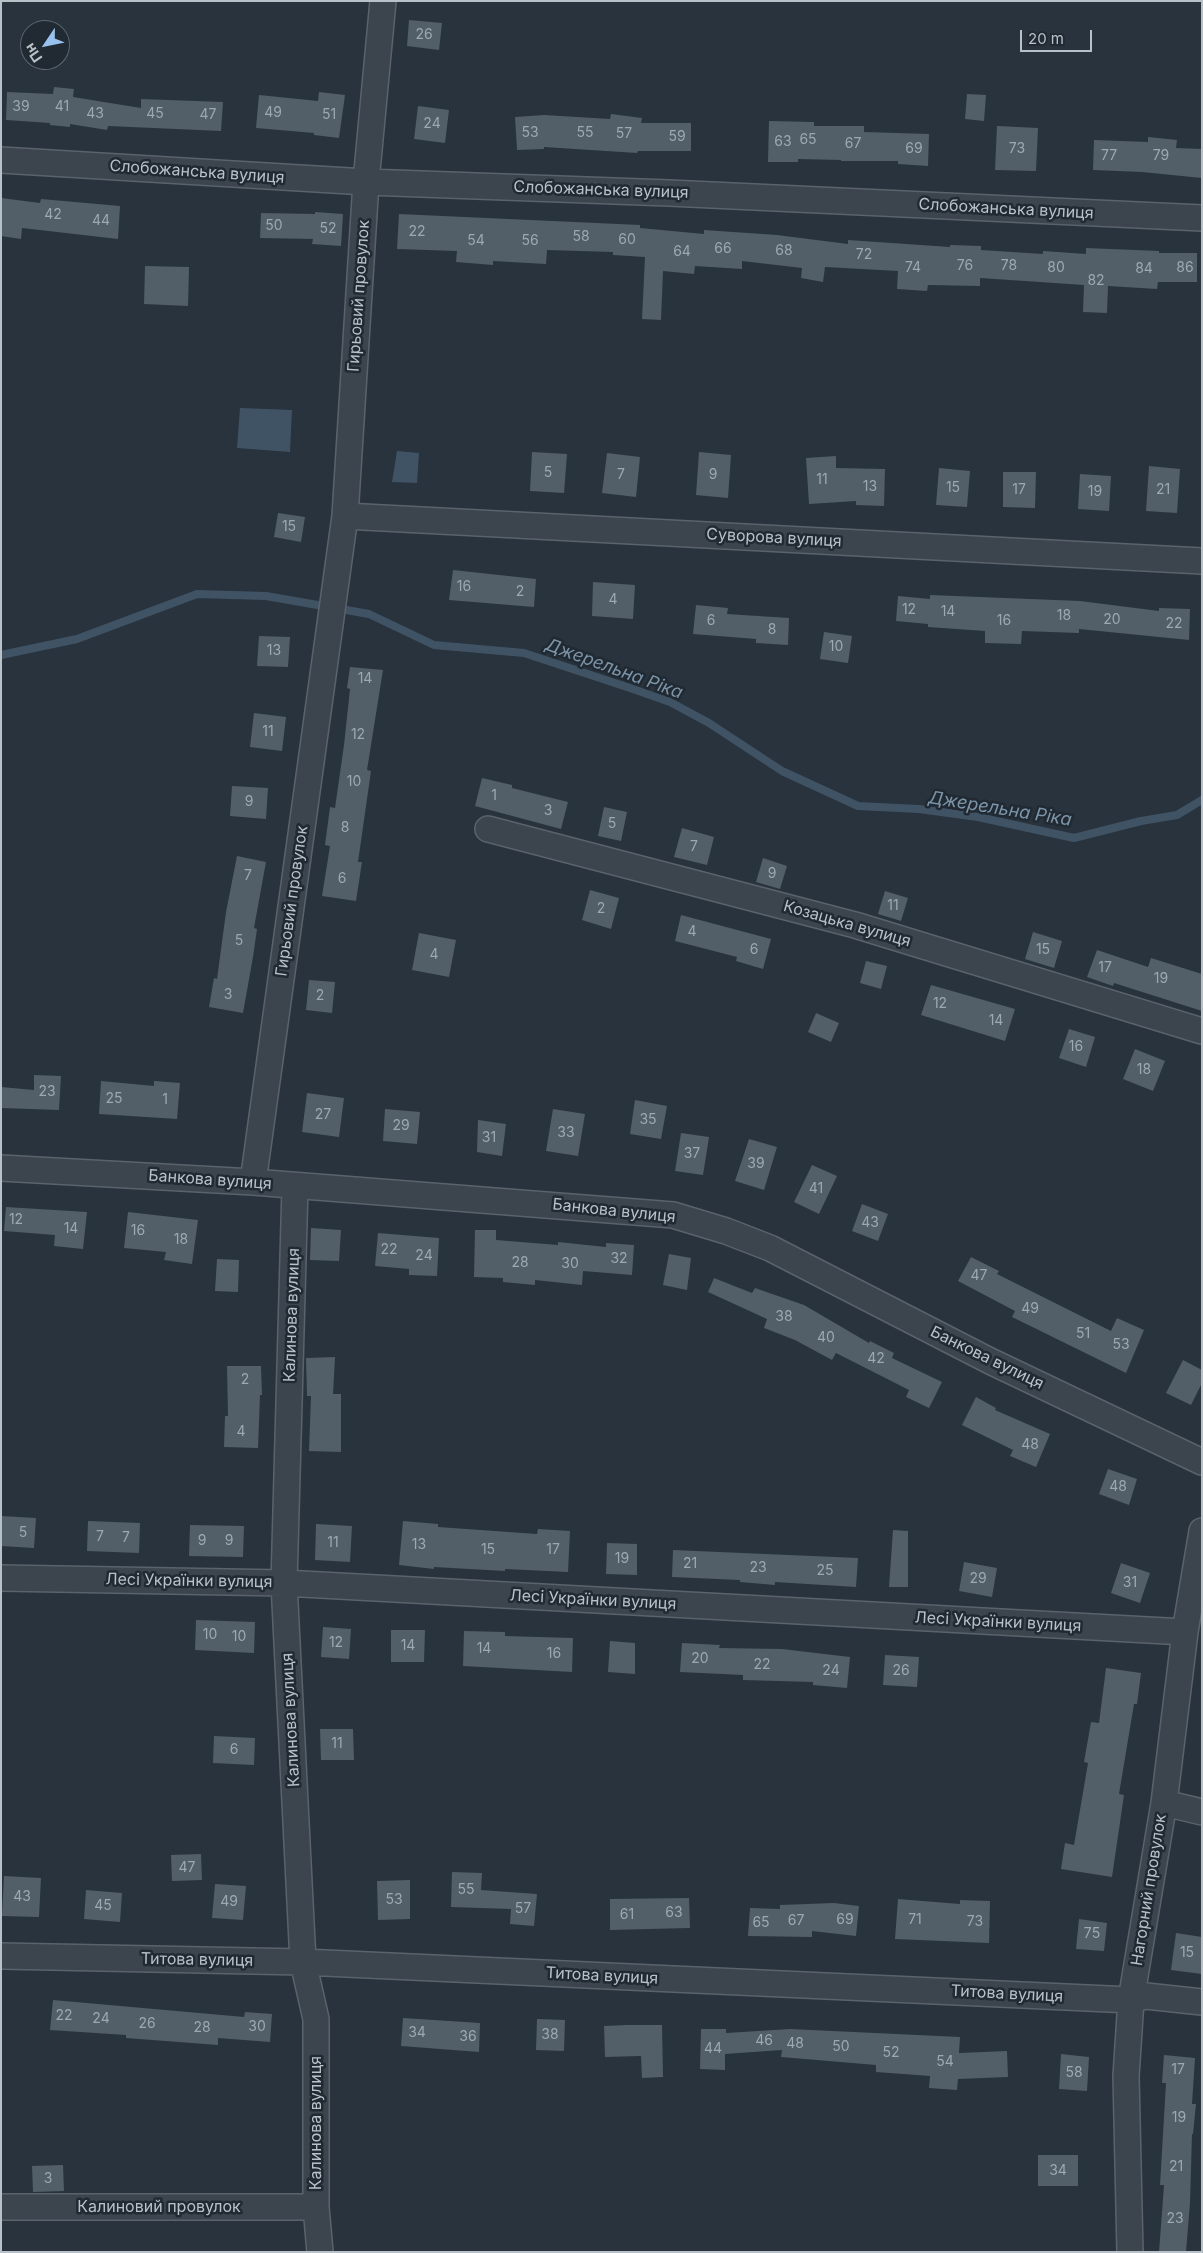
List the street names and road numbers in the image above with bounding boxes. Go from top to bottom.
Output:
street label: Слобожанська вулиця [109,156,285,188]
street label: Слобожанська вулиця [513,177,689,203]
street label: Слобожанська вулиця [918,195,1094,223]
street label: Гирьовий провулок [344,219,374,373]
street label: Суворова вулиця [706,525,842,551]
street label: Гирьовий провулок [272,824,312,978]
street label: Козацька вулиця [781,897,913,951]
street label: Банкова вулиця [148,1166,272,1194]
street label: Банкова вулиця [552,1195,676,1227]
street label: Калинова вулиця [280,1248,304,1382]
street label: Банкова вулиця [927,1322,1047,1394]
street label: Лесі Українки вулиця [105,1570,273,1592]
street label: Лесі Українки вулиця [509,1586,677,1614]
street label: Лесі Українки вулиця [914,1608,1082,1636]
street label: Калинова вулиця [278,1652,304,1788]
street label: Нагорний провулок [1128,1813,1170,1967]
street label: Титова вулиця [141,1949,253,1971]
street label: Титова вулиця [545,1963,659,1989]
street label: Титова вулиця [950,1981,1064,2007]
street label: Калинова вулиця [306,2056,326,2190]
street label: Калиновий провулок [77,2197,241,2217]

